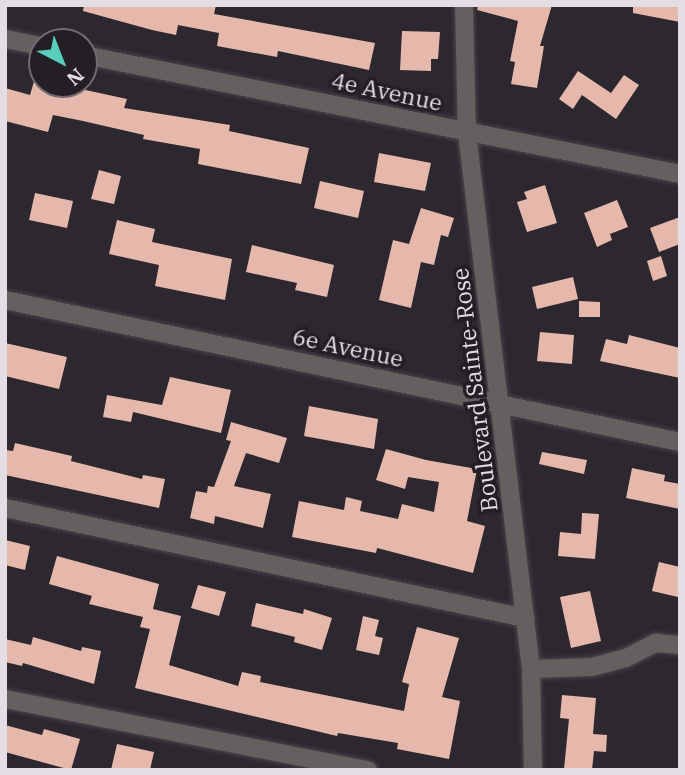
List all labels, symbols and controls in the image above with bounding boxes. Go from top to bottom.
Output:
north arrow [28,28,98,98]
text: N [62,63,89,91]
street label: 4e Avenue [329,66,445,116]
street label: Boulevard Sainte-Rose [445,267,503,513]
street label: 6e Avenue [290,322,406,372]

